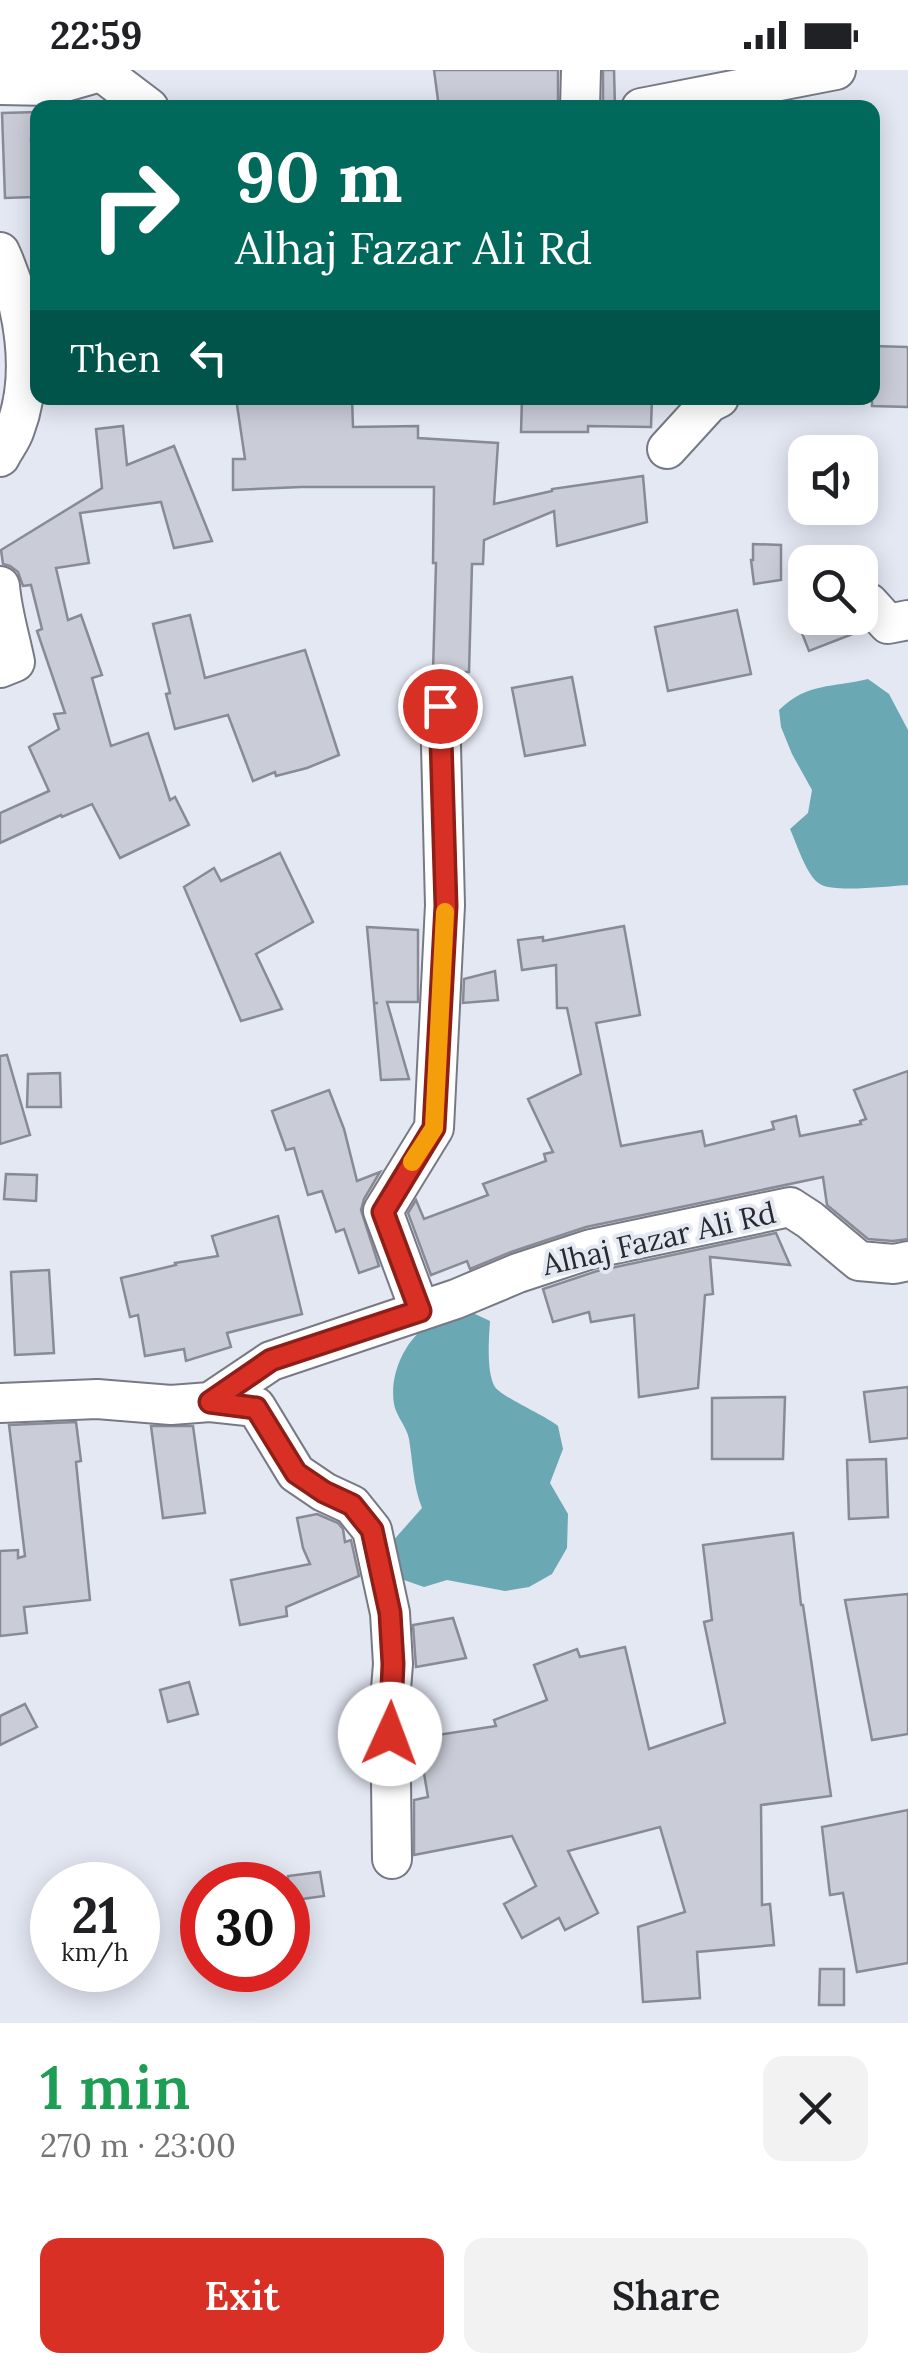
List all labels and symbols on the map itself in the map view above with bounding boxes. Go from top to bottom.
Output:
pin [398,664,483,749]
street label: Alhaj Fazar Ali Rd [538,1193,780,1285]
position arrow [338,1682,442,1786]
speed limit sign: 30 [180,1862,310,1992]

